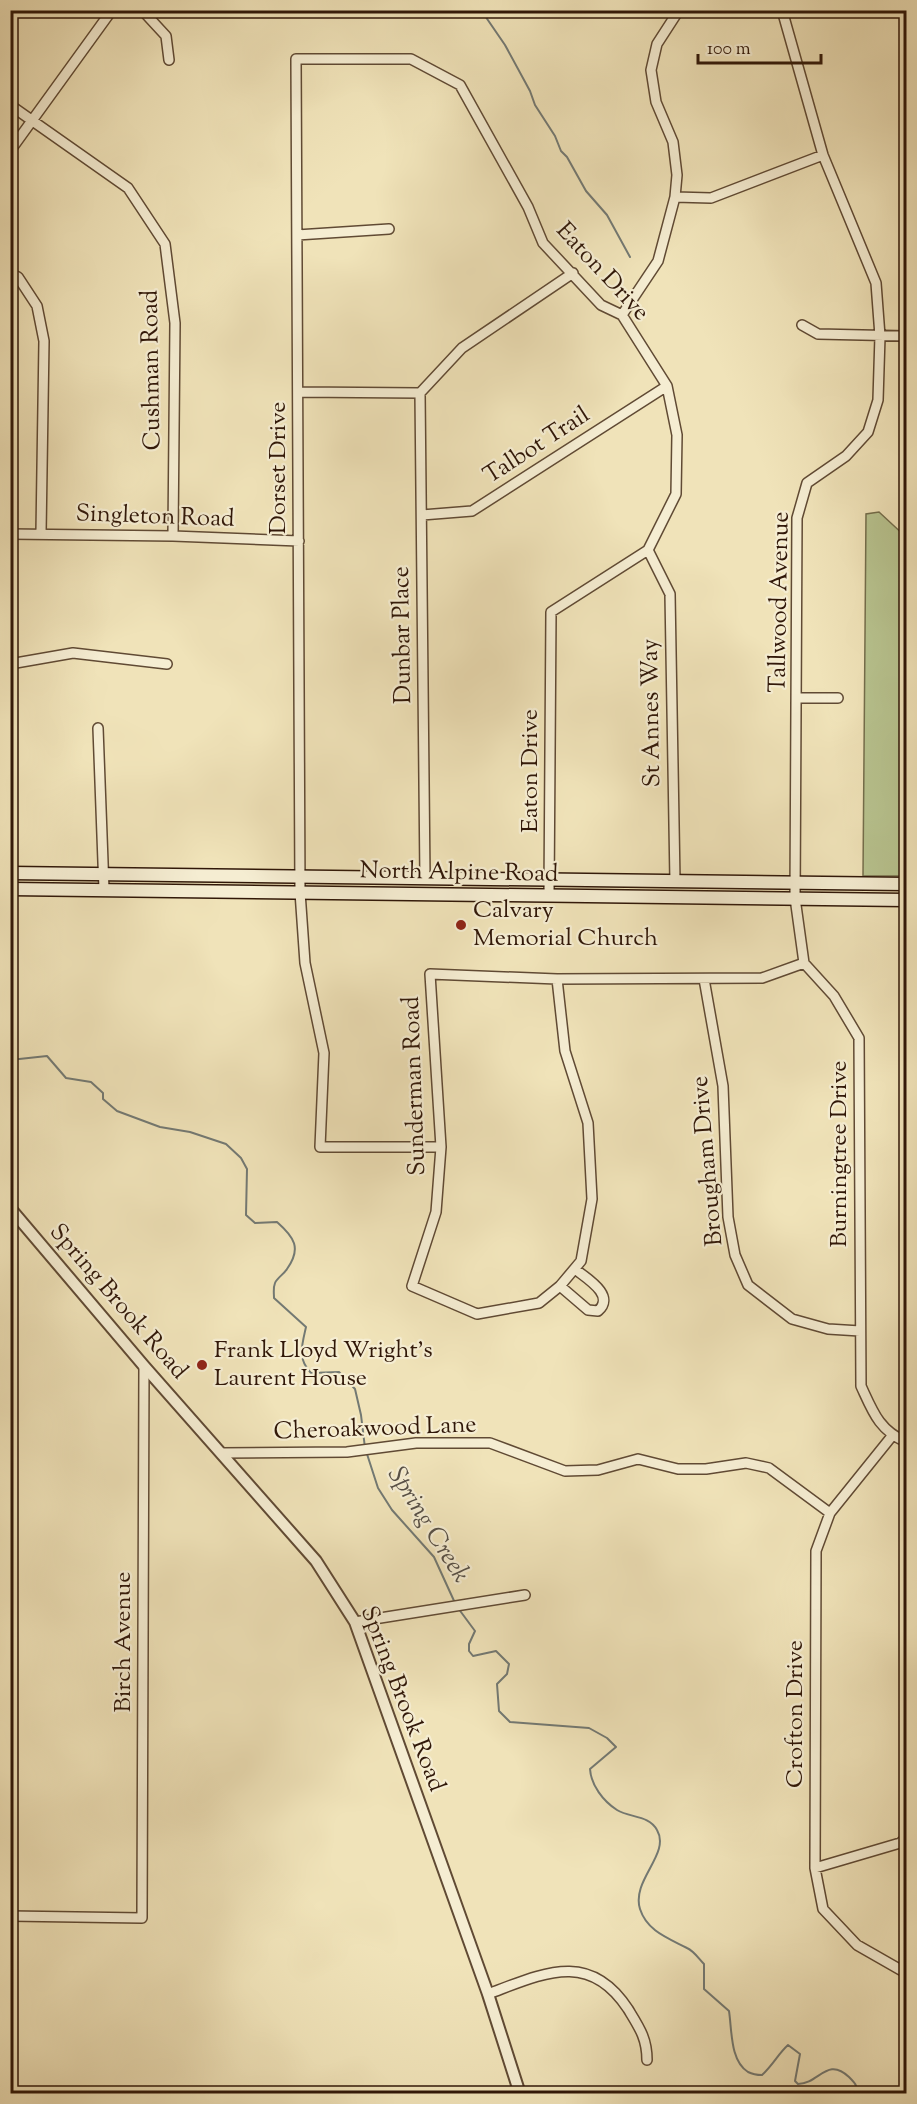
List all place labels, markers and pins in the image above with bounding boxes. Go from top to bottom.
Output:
place label: Calvary Memorial Church [473,894,658,956]
marker: Calvary Memorial Church [454,918,468,932]
place label: Frank Lloyd Wright's Laurent House [214,1334,433,1396]
marker: Frank Lloyd Wright's Laurent House [195,1358,209,1372]

